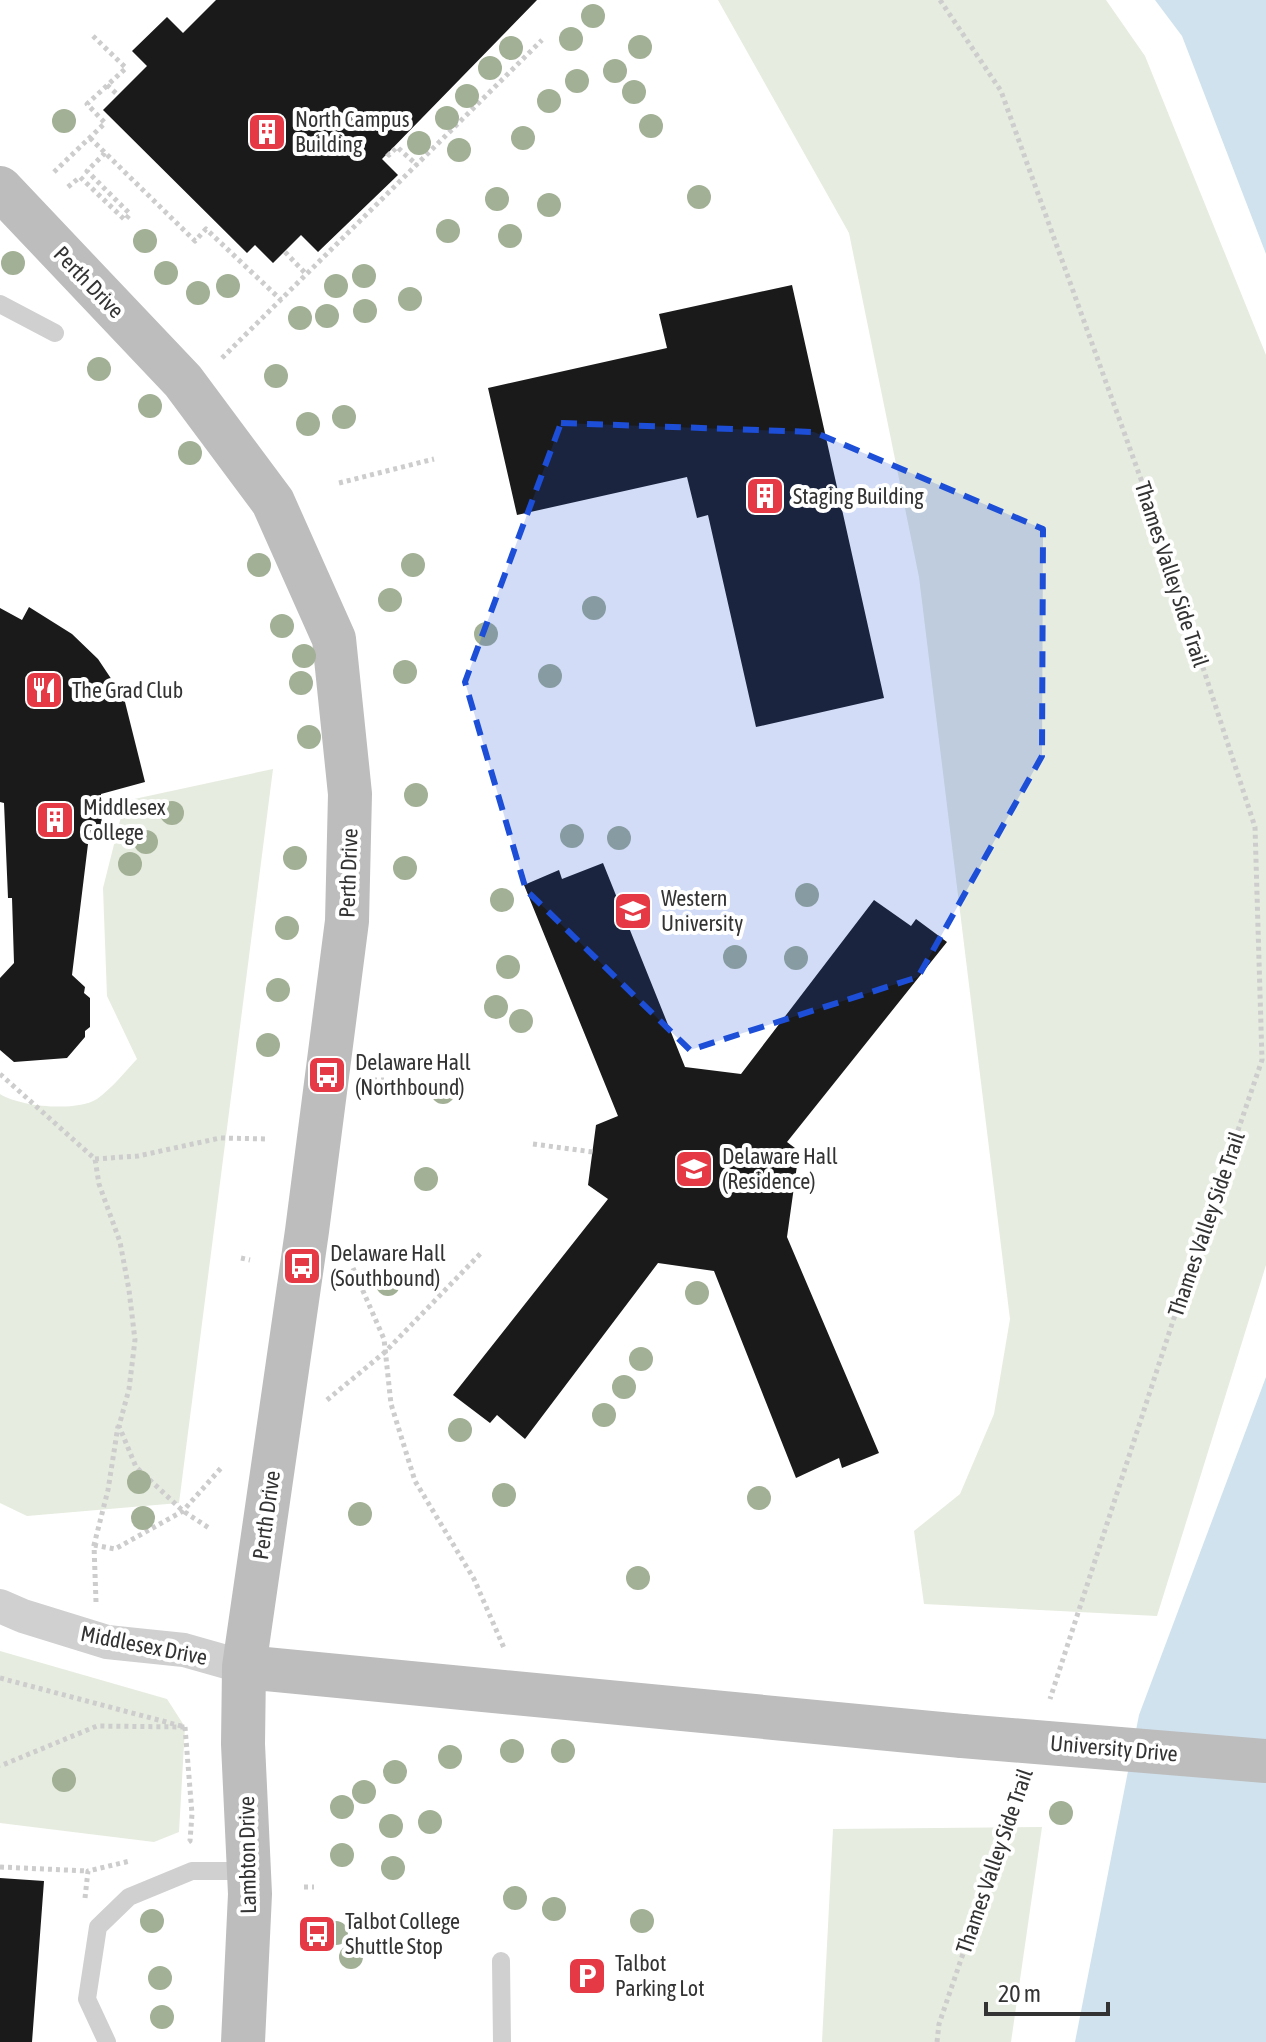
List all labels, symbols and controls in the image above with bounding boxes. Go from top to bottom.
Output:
place label: North Campus Building [295,106,410,157]
building icon: North Campus Building [246,111,288,153]
street label: Perth Drive [49,241,129,323]
building icon: Staging Building [744,475,786,517]
street label: Thames Valley Side Trail [1130,478,1214,670]
place label: Staging Building [793,483,924,509]
restaurant icon: The Grad Club [23,669,65,711]
place label: The Grad Club [72,677,183,703]
place label: Middlesex College [83,794,166,845]
building icon: Middlesex College [34,799,76,841]
street label: Perth Drive [333,828,363,918]
place label: Western University [661,885,743,936]
school or university icon: Western University [612,890,654,932]
place label: Delaware Hall (Northbound) [355,1049,471,1100]
bus stop icon: Delaware Hall (Northbound) [306,1054,348,1096]
street label: Thames Valley Side Trail [1162,1128,1250,1320]
place label: Delaware Hall (Residence) [722,1143,838,1194]
school or university icon: Delaware Hall (Residence) [673,1148,715,1190]
place label: Delaware Hall (Southbound) [330,1240,446,1291]
bus stop icon: Delaware Hall (Southbound) [281,1245,323,1287]
street label: Perth Drive [247,1469,285,1561]
street label: Middlesex Drive [78,1620,210,1670]
street label: University Drive [1049,1729,1179,1767]
street label: Thames Valley Side Trail [950,1765,1038,1957]
street label: Lambton Drive [233,1796,261,1914]
place label: Talbot College Shuttle Stop [345,1908,460,1959]
bus stop icon: Talbot College Shuttle Stop [296,1913,338,1955]
place label: Talbot Parking Lot [615,1950,704,2001]
parking icon: Talbot Parking Lot [566,1955,608,1997]
scale bar [986,1966,1108,2016]
text: 20 m [998,1980,1041,2007]

